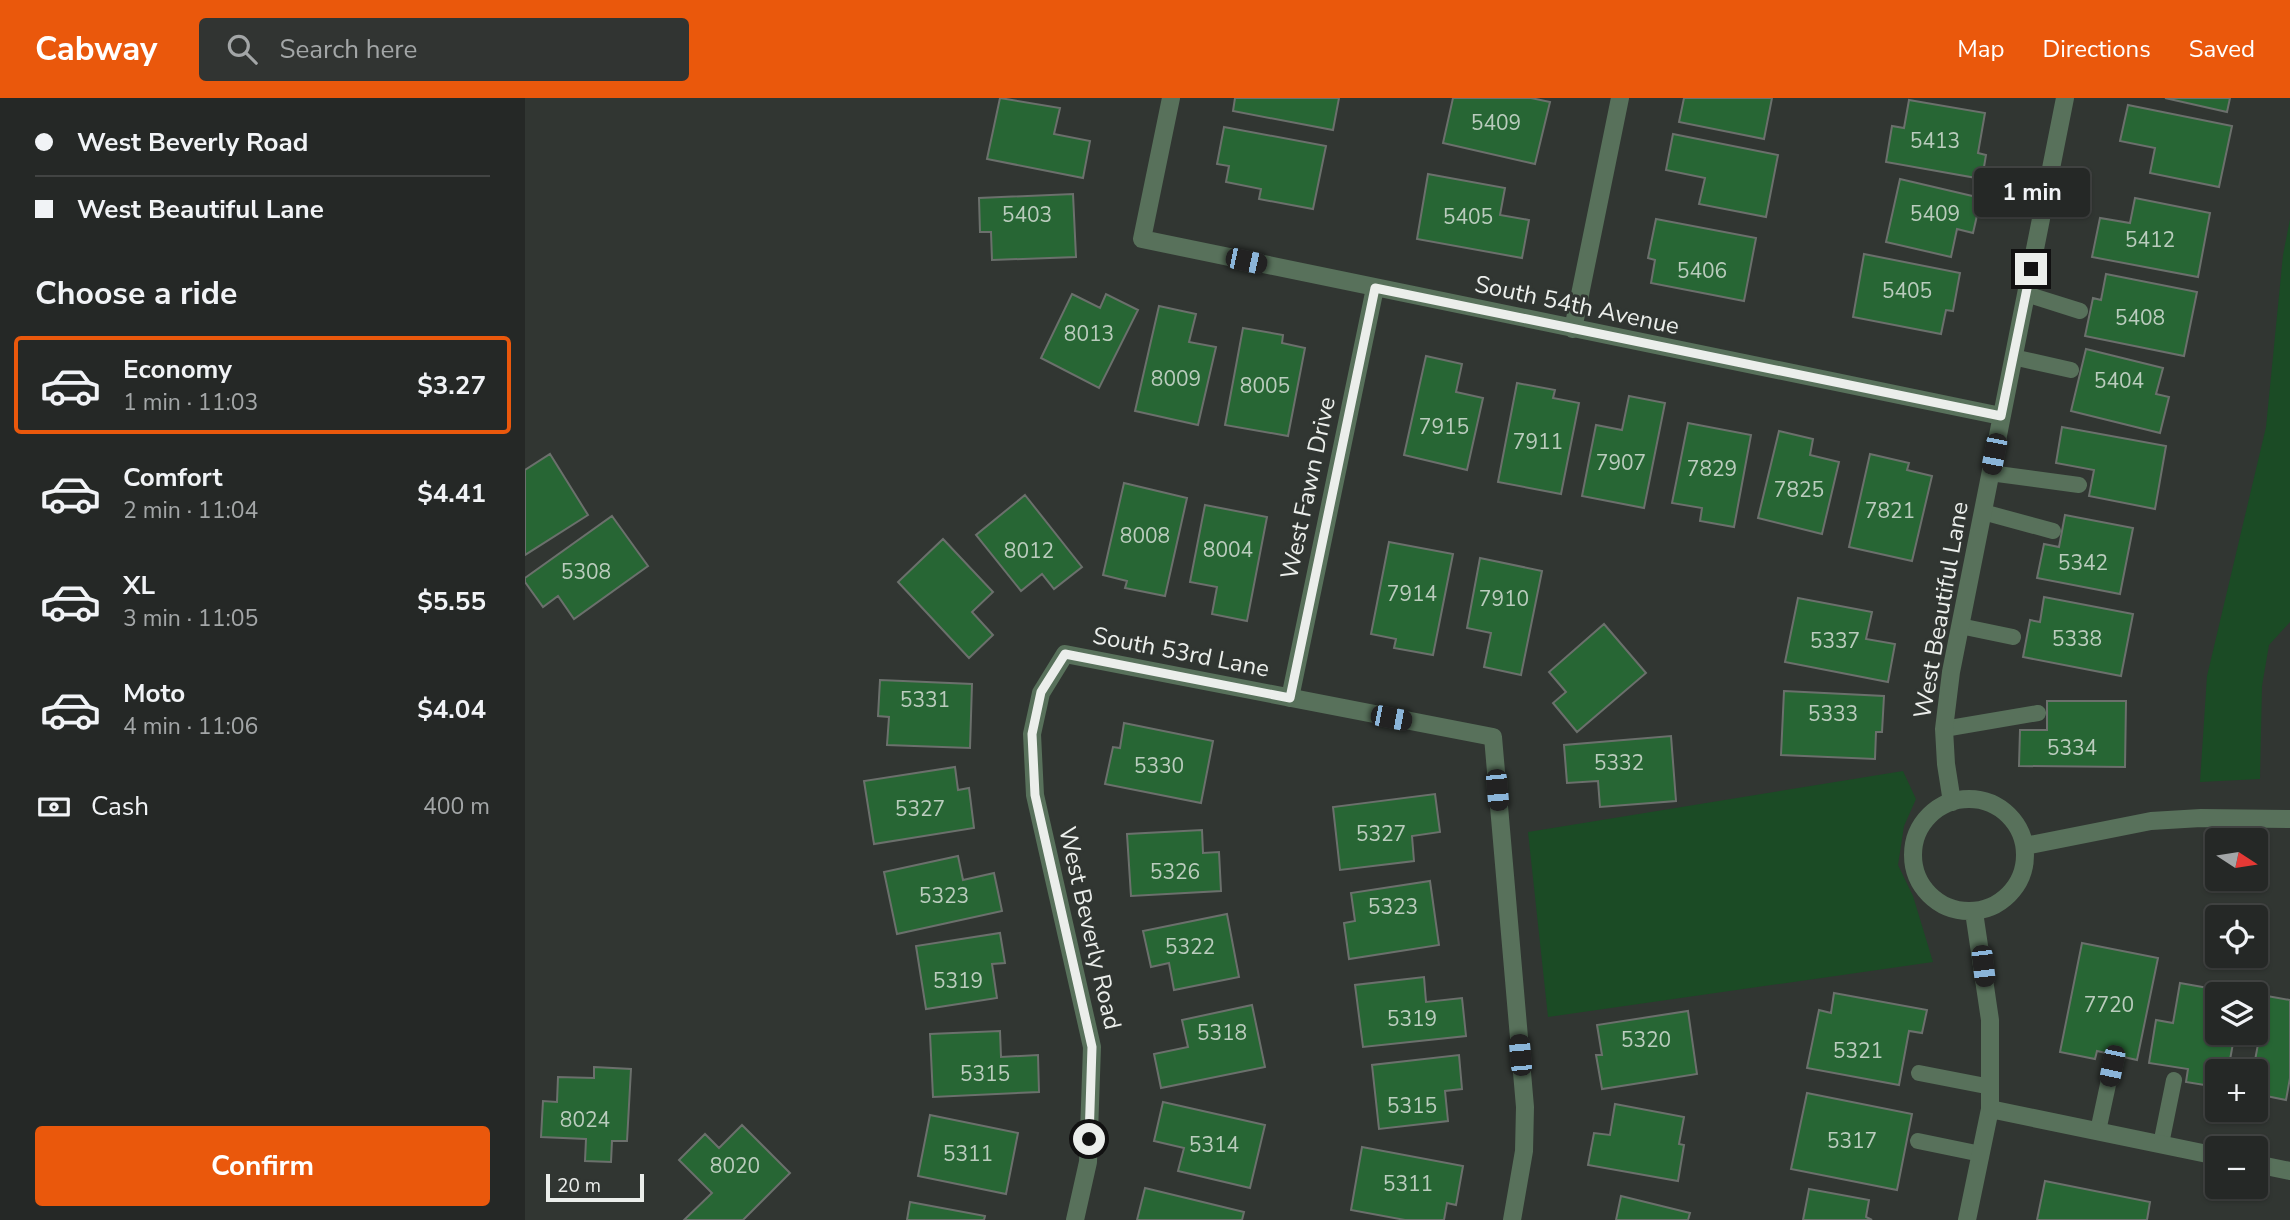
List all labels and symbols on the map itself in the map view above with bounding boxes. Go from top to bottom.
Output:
house number: 5409 [1471,109,1521,137]
house number: 5413 [1910,127,1960,155]
callout: 1 min [1973,167,2089,216]
house number: 5409 [1910,200,1960,228]
house number: 5403 [1002,201,1052,229]
house number: 5405 [1443,203,1493,231]
house number: 5412 [2125,226,2175,254]
car [1224,246,1269,276]
route end [2015,253,2047,285]
house number: 5406 [1677,257,1727,285]
street label: South 54th Avenue [1472,268,1682,342]
house number: 5405 [1882,277,1932,305]
house number: 5408 [2115,304,2165,332]
house number: 8013 [1064,320,1114,348]
house number: 8009 [1151,365,1201,393]
house number: 5404 [2094,367,2144,395]
house number: 8005 [1240,372,1290,400]
street label: West Fawn Drive [1273,394,1343,582]
house number: 7915 [1419,413,1469,441]
house number: 7911 [1513,428,1563,456]
car [1980,431,2009,477]
house number: 7907 [1596,449,1646,477]
house number: 7829 [1687,455,1737,483]
house number: 7825 [1774,476,1824,504]
house number: 7821 [1865,497,1915,525]
street label: West Beautiful Lane [1906,499,1976,721]
house number: 8008 [1120,522,1170,550]
house number: 8004 [1203,536,1253,564]
house number: 8012 [1004,537,1054,565]
house number: 5342 [2058,549,2108,577]
house number: 5308 [561,558,611,586]
house number: 7914 [1387,580,1437,608]
house number: 7910 [1479,585,1529,613]
street label: South 53rd Lane [1090,619,1272,685]
house number: 5338 [2052,625,2102,653]
house number: 5337 [1810,627,1860,655]
house number: 5331 [900,686,950,714]
house number: 5333 [1808,700,1858,728]
car [1369,704,1414,732]
house number: 5334 [2047,734,2097,762]
house number: 5332 [1594,749,1644,777]
house number: 5330 [1134,752,1184,780]
car [1485,768,1510,812]
house number: 5327 [895,795,945,823]
house number: 5327 [1356,820,1406,848]
street label: West Beverly Road [1051,823,1129,1033]
north arrow [2205,828,2268,891]
house number: 5326 [1150,858,1200,886]
house number: 5323 [919,882,969,910]
house number: 5323 [1368,893,1418,921]
house number: 5322 [1165,933,1215,961]
car [1971,944,1996,988]
house number: 5319 [933,967,983,995]
house number: 7720 [2084,991,2134,1019]
house number: 5319 [1387,1005,1437,1033]
house number: 5318 [1197,1019,1247,1047]
house number: 5320 [1621,1026,1671,1054]
car [1508,1033,1533,1077]
house number: 5321 [1833,1037,1883,1065]
car [2098,1043,2127,1089]
house number: 5315 [960,1060,1010,1088]
house number: 5315 [1387,1092,1437,1120]
house number: 8024 [560,1106,610,1134]
route start [1073,1123,1105,1155]
house number: 5317 [1827,1127,1877,1155]
house number: 5314 [1189,1131,1239,1159]
house number: 5311 [943,1140,993,1168]
house number: 8020 [710,1152,760,1180]
house number: 5311 [1383,1170,1433,1198]
scale bar [546,1171,644,1203]

